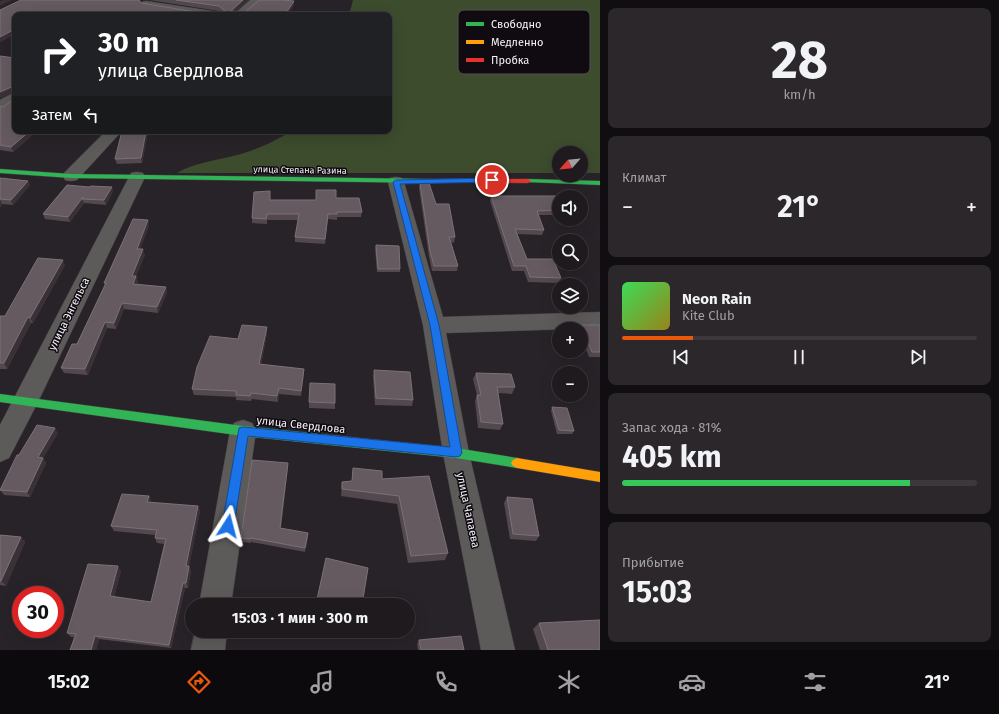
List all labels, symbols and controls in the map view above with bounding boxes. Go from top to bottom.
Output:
legend [458,10,590,74]
text: Свободно [491,18,541,31]
text: 30 m [98,26,159,59]
icon: right [32,28,84,80]
text: 28 [771,29,828,92]
text: Медленно [491,36,543,49]
text: Пробка [491,54,529,67]
text: улица Свердлова [98,60,244,82]
text: km/h [783,87,816,102]
icon: left [80,104,102,126]
text: Затем [32,106,72,124]
north arrow [552,146,588,182]
map controls [552,146,588,402]
pin [475,163,509,197]
street label: улица Степана Разина [253,164,347,176]
icon: arrive [481,169,503,191]
text: Климат [622,170,666,185]
text: 21° [777,189,822,225]
button: sound [552,190,588,226]
text: − [622,194,633,221]
text: + [966,194,977,221]
button: search [552,234,588,270]
street label: улица Энгельса [46,275,92,353]
button: layers [552,278,588,314]
text: Neon Rain [682,290,751,308]
text: Kite Club [682,308,735,323]
button: + [552,322,588,358]
icon: previous [670,346,692,368]
icon: pause [788,346,810,368]
icon: next [907,346,929,368]
button: − [552,366,588,402]
street label: улица Свердлова [256,414,346,436]
text: Запас хода · 81% [622,420,721,435]
text: 405 km [622,439,722,475]
street label: улица Чапаева [454,471,482,549]
position arrow [207,505,249,547]
text: Прибытие [622,555,684,570]
text: 15:03 [622,574,692,610]
speed limit sign: 30 [12,586,64,638]
text: 15:03 · 1 мин · 300 m [232,609,368,627]
icon: directions [185,668,213,696]
icon: music [308,668,336,696]
icon: phone [432,668,460,696]
icon: climate [555,668,583,696]
icon: car [678,668,706,696]
icon: filters [801,668,829,696]
text: 15:02 [48,671,90,693]
text: 21° [925,671,951,693]

